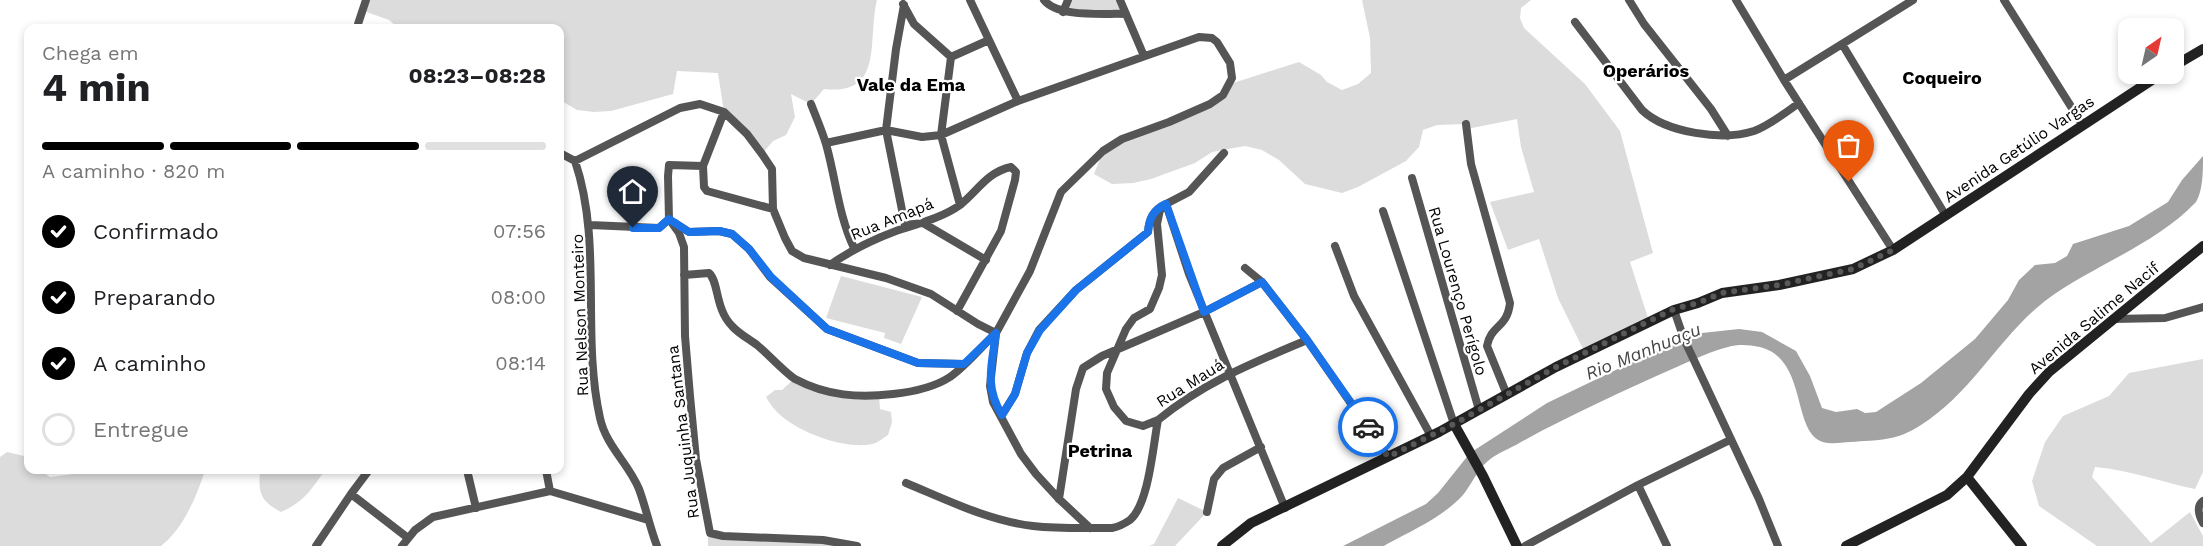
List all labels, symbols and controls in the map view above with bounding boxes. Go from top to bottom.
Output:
north arrow [2118,18,2184,84]
map controls [2118,18,2184,84]
text: Chega em [42,41,139,65]
district label: Operários [1603,60,1690,81]
text: 08:23–08:28 [408,63,546,88]
text: 4 min [42,65,151,110]
district label: Coqueiro [1902,67,1982,88]
district label: Vale da Ema [857,74,966,95]
street label: Avenida Getúlio Vargas [1940,92,2098,206]
pin [1823,120,1874,182]
icon: bag [1832,129,1865,162]
text: A caminho · 820 m [42,159,225,183]
pin [607,166,658,228]
icon: home [616,175,649,208]
street label: Rua Amapá [848,194,936,244]
street label: Rua Lourenço Perígolo [1425,204,1491,378]
icon: check [42,215,75,248]
text: Confirmado [93,219,219,244]
text: 07:56 [493,219,546,243]
street label: Rua Nelson Monteiro [568,233,592,397]
street label: Avenida Salime Nacif [2025,257,2164,378]
icon: check [42,281,75,314]
text: Preparando [93,285,216,310]
text: 08:00 [490,285,546,309]
water label: Rio Manhuaçu [1582,318,1704,384]
street label: Rua Juquinha Santana [663,344,703,520]
icon: check [42,347,75,380]
text: A caminho [93,351,206,376]
text: 08:14 [495,351,546,375]
street label: Rua Mauá [1153,355,1227,411]
courier [1338,397,1398,457]
icon: car [1352,411,1385,444]
text: Entregue [93,417,189,442]
district label: Petrina [1068,440,1133,461]

